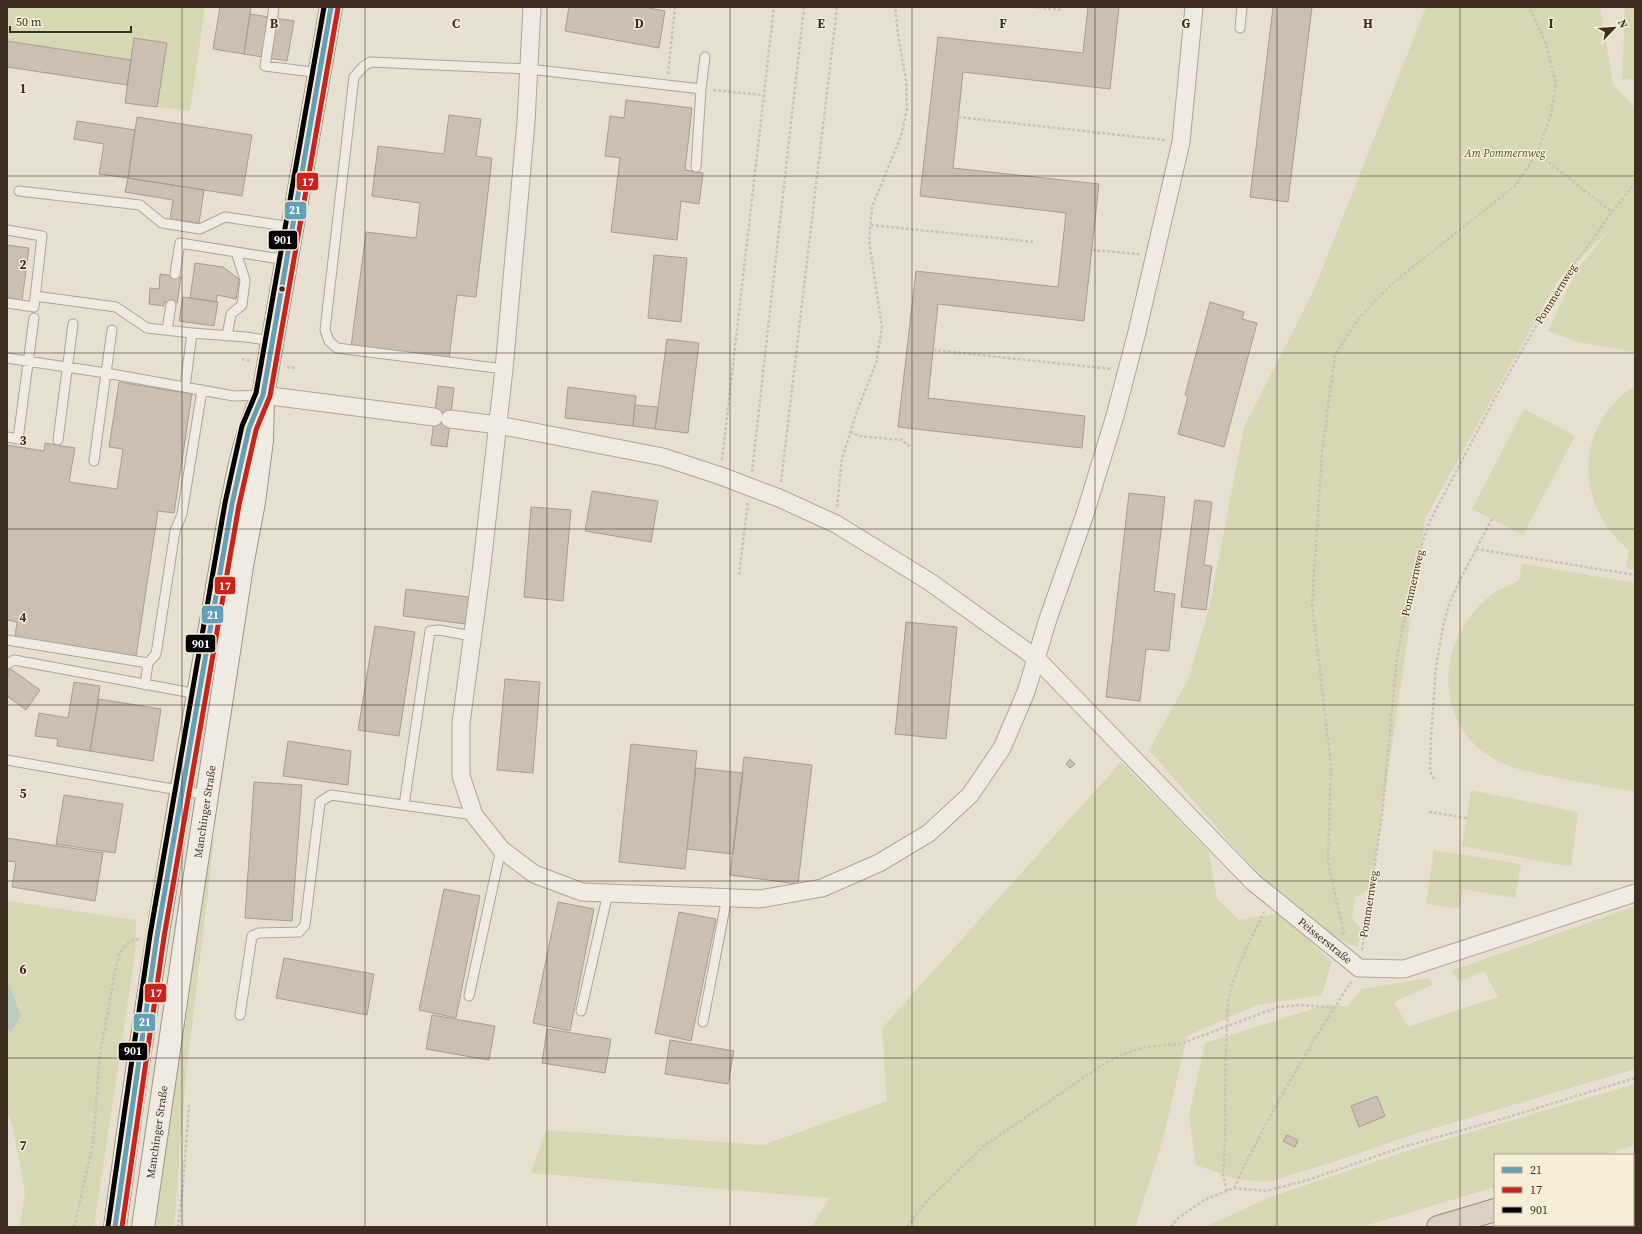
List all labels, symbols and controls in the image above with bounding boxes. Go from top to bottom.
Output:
scale bar [10,8,131,34]
north arrow [1594,8,1634,48]
text: 50 m [16,14,42,30]
text: B [270,15,279,32]
text: C [452,15,460,32]
text: D [634,15,644,32]
text: E [817,15,825,32]
text: F [999,15,1007,32]
text: G [1182,15,1191,32]
text: H [1363,15,1373,32]
text: I [1548,15,1554,32]
text: N [1614,17,1631,31]
text: 1 [19,80,27,97]
park label: Am Pommernweg [1463,146,1546,161]
line badge: 17 [296,172,319,191]
text: 17 [302,175,314,190]
line badge: 21 [284,201,307,220]
text: 21 [289,203,301,218]
line badge: 901 [268,230,298,250]
text: 901 [274,233,292,248]
text: 2 [19,256,27,273]
street label: Pommernweg [1532,261,1581,327]
unlabelled marker [277,284,287,294]
text: 3 [19,432,27,449]
street label: Pommernweg [1398,548,1428,618]
line badge: 17 [214,576,236,595]
text: 17 [219,579,231,594]
line badge: 21 [201,605,224,624]
text: 21 [207,608,219,623]
text: 4 [19,609,27,626]
line badge: 901 [185,634,216,653]
text: 901 [192,637,210,652]
street label: Manchinger Straße [190,764,219,859]
text: 5 [19,785,27,802]
street label: Pommernweg [1356,869,1382,939]
street label: Peisserstraße [1295,914,1356,967]
text: 6 [19,961,27,978]
line badge: 17 [144,983,167,1003]
text: 17 [150,986,162,1001]
line badge: 21 [133,1013,156,1032]
text: 21 [139,1015,151,1030]
line badge: 901 [118,1042,148,1061]
text: 901 [124,1044,142,1059]
street label: Manchinger Straße [143,1084,171,1179]
text: 7 [19,1137,27,1154]
legend [1494,1154,1634,1226]
text: 21 [1530,1162,1542,1178]
text: 17 [1530,1182,1542,1198]
text: 901 [1530,1202,1548,1218]

